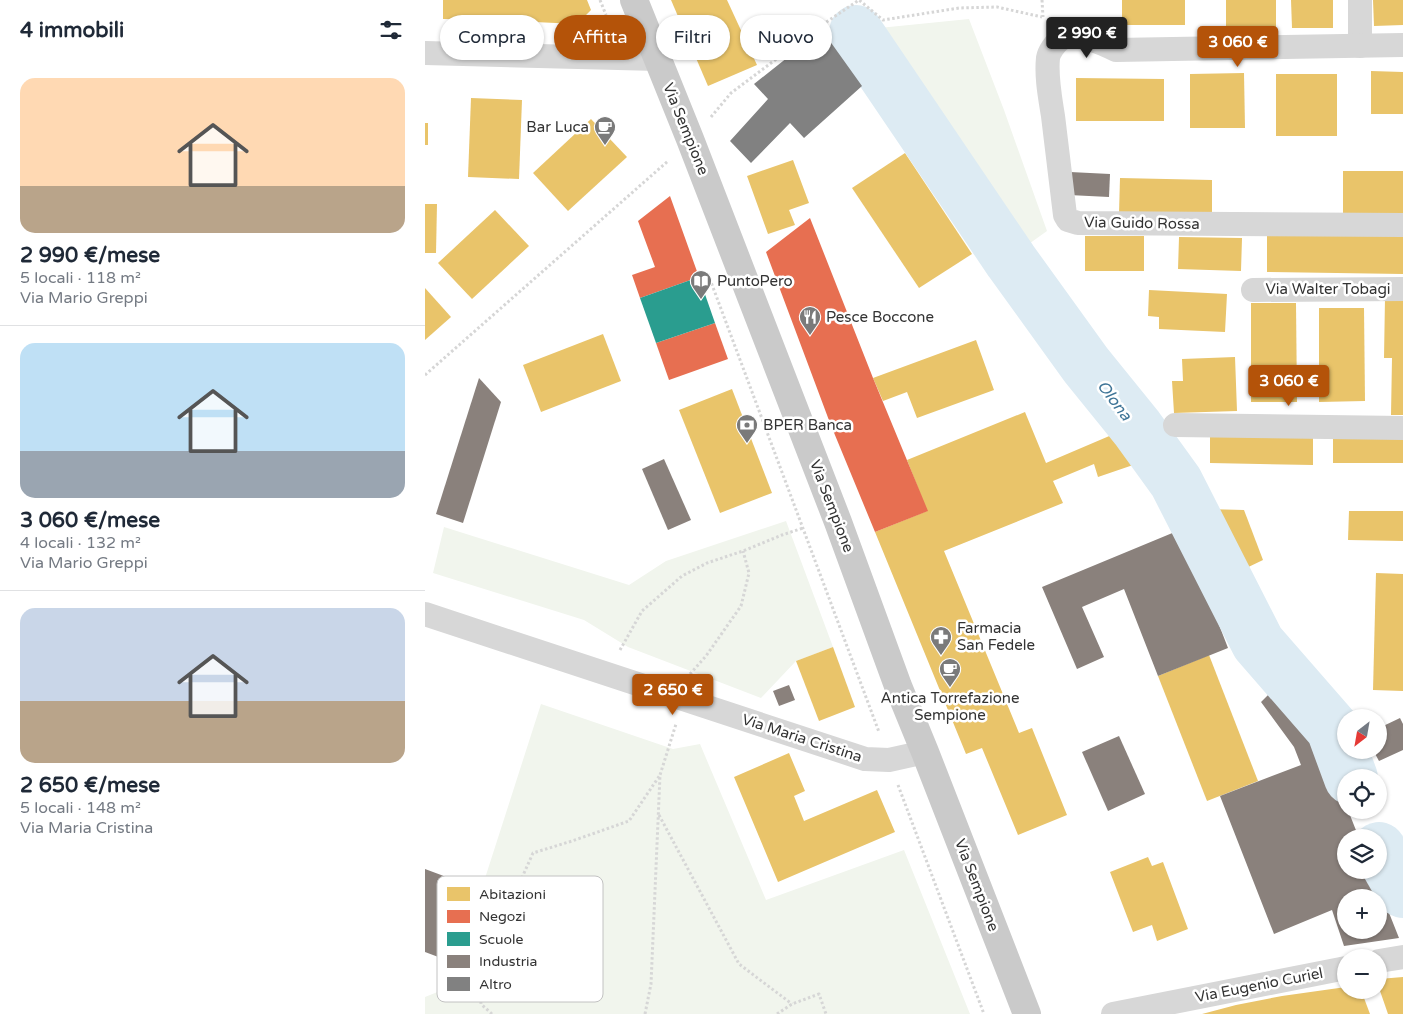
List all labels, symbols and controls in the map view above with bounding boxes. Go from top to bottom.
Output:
chip: Compra [440,15,544,60]
chip: Affitta [554,15,646,60]
chip: Filtri [656,15,730,60]
chip: Nuovo [740,15,832,60]
icon: filters [377,16,405,44]
pin: 2 990 € [1041,17,1133,59]
text: 4 immobili [20,18,124,43]
text: 2 990 € [1057,23,1117,43]
pin: 3 060 € [1192,26,1284,68]
text: 3 060 € [1208,32,1268,52]
street label: Via Sempione [659,80,713,178]
icon: home [168,110,258,200]
cafe icon: Bar Luca [593,115,617,146]
place label: Bar Luca [526,118,589,136]
street label: Via Guido Rossa [1084,213,1200,233]
text: 2 990 €/mese [20,243,160,268]
text: 5 locali · 118 m² [20,268,141,288]
library icon: PuntoPero [689,269,713,300]
place label: PuntoPero [717,272,793,290]
street label: Via Walter Tobagi [1265,280,1391,298]
text: Via Mario Greppi [20,288,148,308]
restaurant icon: Pesce Boccone [798,305,822,336]
place label: Pesce Boccone [826,308,934,326]
pin: 3 060 € [1243,364,1335,407]
text: 3 060 € [1259,371,1319,391]
icon: home [168,376,258,466]
water label: Olona [1093,376,1136,426]
bank icon: BPER Banca [735,413,759,444]
place label: BPER Banca [763,416,852,434]
street label: Via Sempione [806,457,858,555]
text: 3 060 €/mese [20,508,160,533]
text: 4 locali · 132 m² [20,533,141,553]
text: Via Mario Greppi [20,553,148,573]
place label: Farmacia San Fedele [957,619,1035,654]
pharmacy icon: Farmacia San Fedele [929,625,953,656]
icon: home [168,641,258,731]
cafe icon: Antica Torrefazione Sempione [938,657,962,688]
pin: 2 650 € [627,674,719,716]
text: 2 650 € [643,680,703,700]
place label: Antica Torrefazione Sempione [881,689,1019,724]
north arrow [1337,709,1387,759]
map controls [1337,709,1387,999]
street label: Via Maria Cristina [740,710,864,766]
button: locate [1337,769,1387,819]
text: 2 650 €/mese [20,773,160,798]
text: 5 locali · 148 m² [20,798,141,818]
text: Via Maria Cristina [20,818,153,838]
button: layers [1337,829,1387,879]
street label: Via Sempione [951,836,1003,934]
legend [437,876,603,1002]
text: Abitazioni [479,886,546,903]
button: + [1337,889,1387,939]
text: Negozi [479,908,526,925]
text: Scuole [479,931,524,948]
button: − [1337,949,1387,999]
text: Industria [479,953,537,970]
street label: Via Eugenio Curiel [1194,964,1324,1006]
text: Altro [479,976,512,993]

